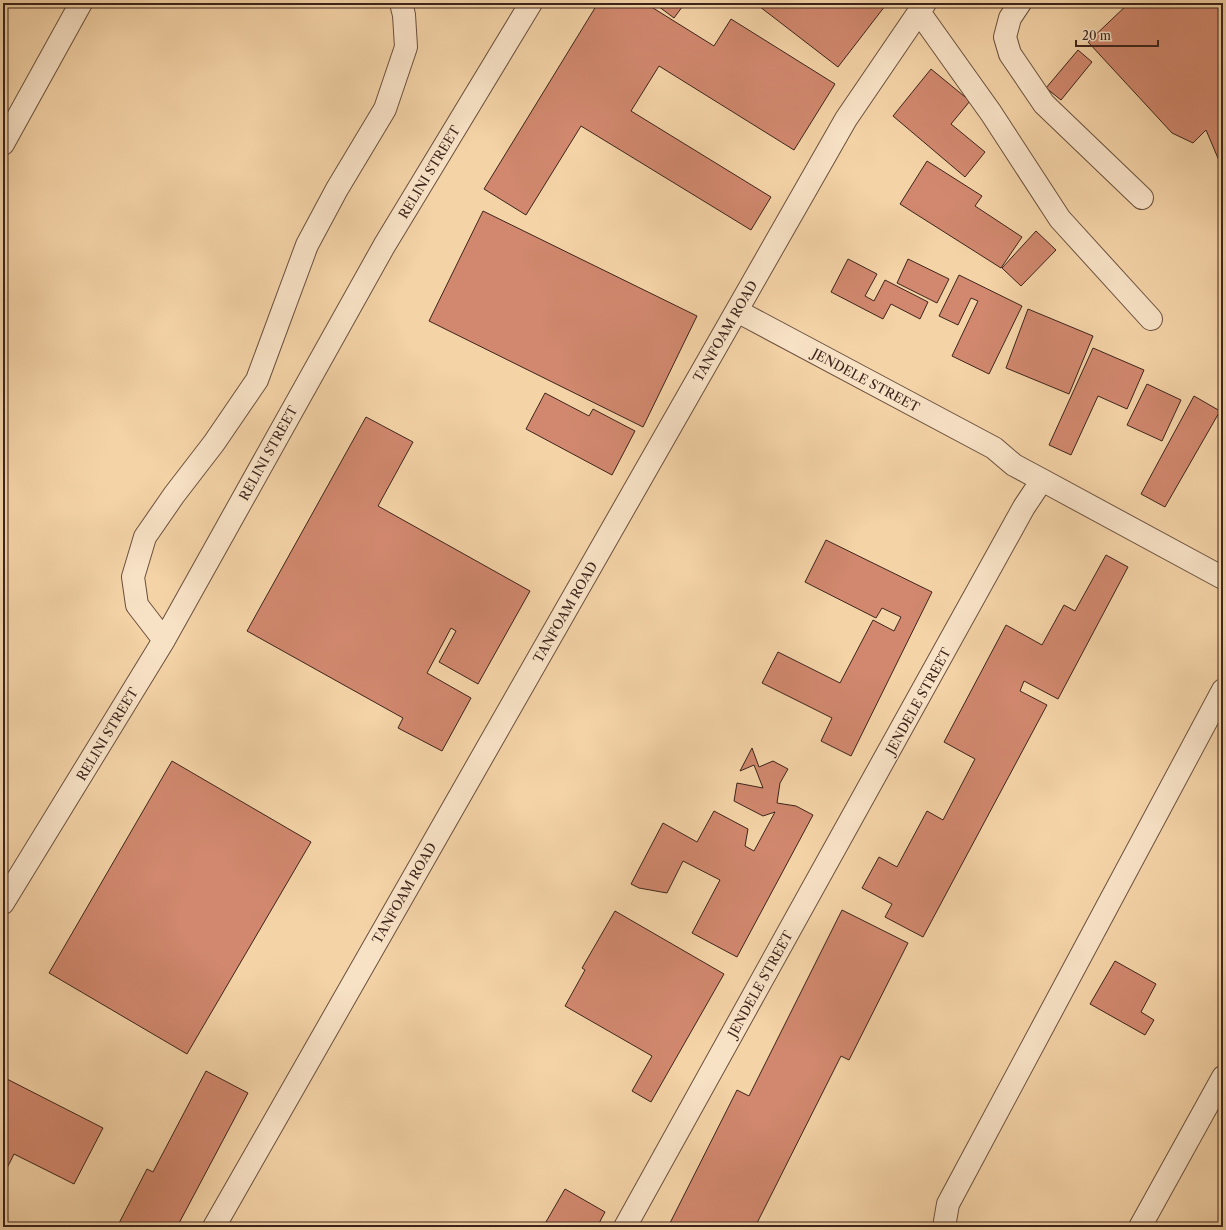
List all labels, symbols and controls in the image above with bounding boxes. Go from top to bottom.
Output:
scale bar [1076,22,1158,48]
text: 20 m [1082,28,1111,43]
street label: RELINI STREET [395,122,463,221]
street label: TANFOAM ROAD [690,278,760,384]
street label: JENDELE STREET [808,344,923,415]
street label: RELINI STREET [235,403,301,503]
street label: TANFOAM ROAD [530,559,600,665]
street label: JENDELE STREET [881,645,954,759]
street label: RELINI STREET [73,684,141,783]
street label: TANFOAM ROAD [369,840,439,946]
street label: JENDELE STREET [723,928,796,1042]

